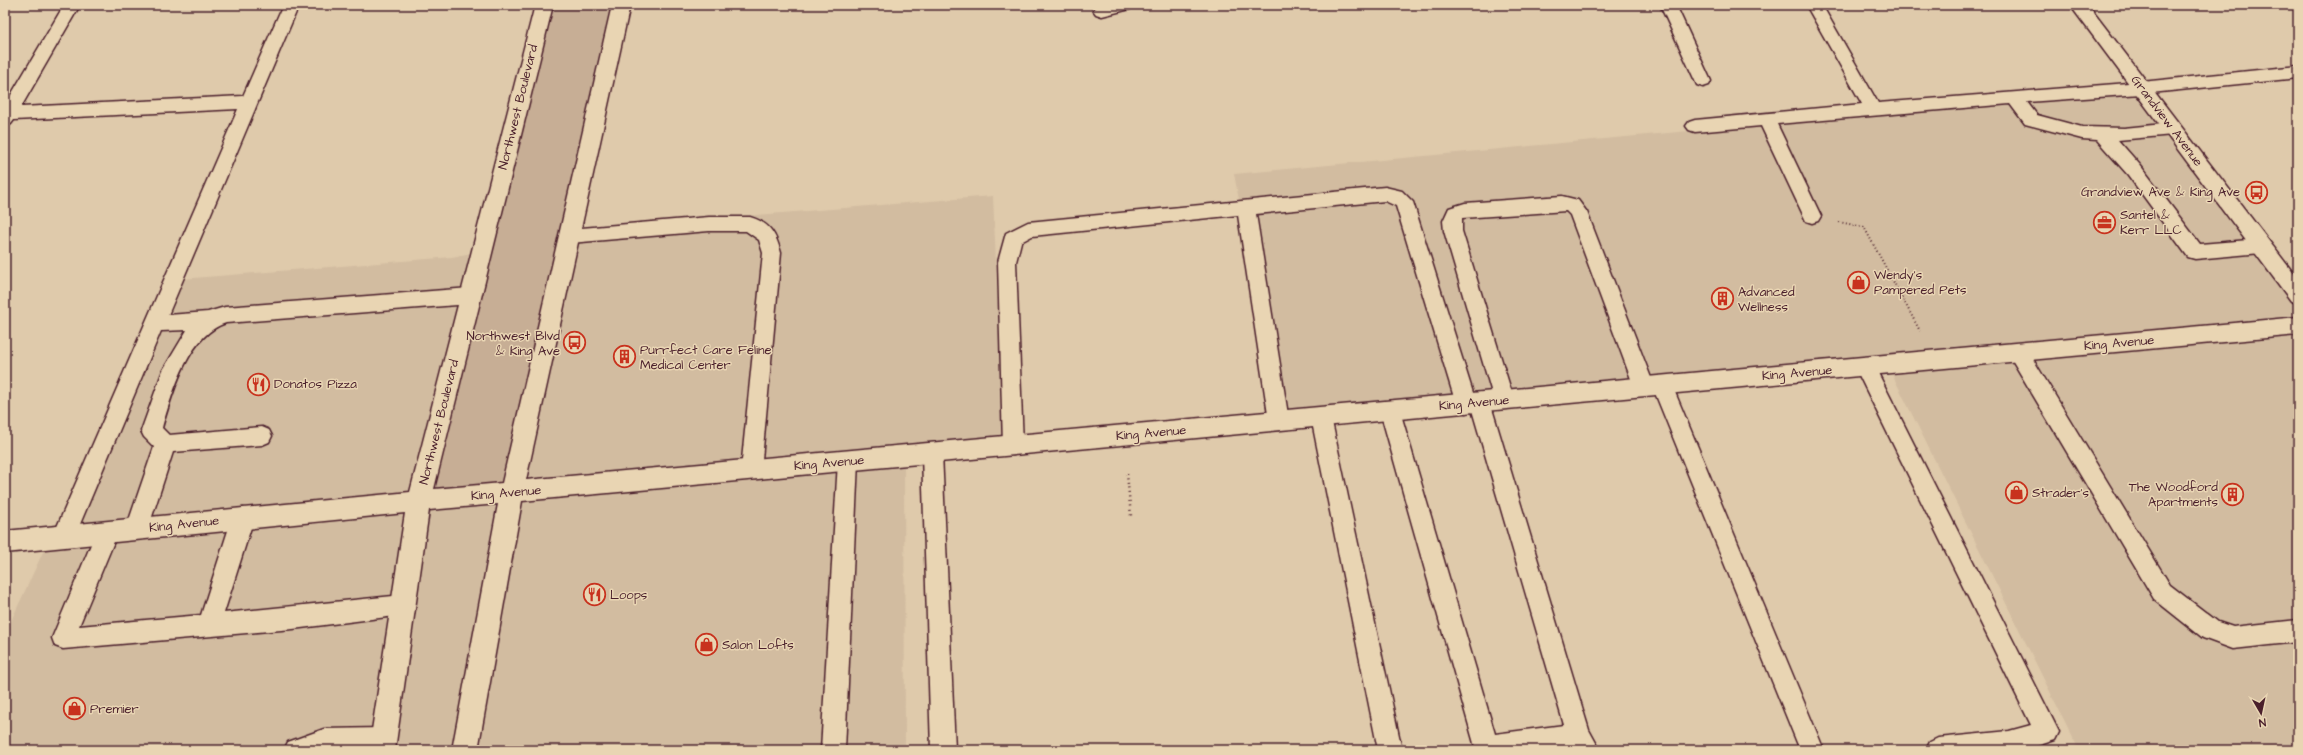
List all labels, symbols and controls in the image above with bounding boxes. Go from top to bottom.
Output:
street label: Northwest Boulevard [494,42,542,171]
street label: Grandview Avenue [2127,72,2207,170]
bus stop icon: Grandview Ave & King Ave [2243,179,2269,205]
place label: Grandview Ave & King Ave [2081,183,2240,202]
place label: Santel & Kerr LLC [2120,206,2182,239]
office icon: Santel & Kerr LLC [2092,209,2118,235]
place label: Wendy's Pampered Pets [1874,266,1967,299]
shop icon: Wendy's Pampered Pets [1845,269,1871,295]
place label: Advanced Wellness [1738,283,1795,316]
building icon: Advanced Wellness [1710,286,1736,312]
place label: Northwest Blvd & King Ave [466,327,560,361]
bus stop icon: Northwest Blvd & King Ave [562,330,588,356]
street label: King Avenue [2083,331,2155,356]
place label: Purrfect Care Feline Medical Center [640,341,772,374]
building icon: Purrfect Care Feline Medical Center [611,344,637,370]
street label: Northwest Boulevard [415,357,463,486]
street label: King Avenue [1761,361,1833,386]
restaurant icon: Donatos Pizza [246,371,272,397]
place label: Donatos Pizza [274,375,357,393]
street label: King Avenue [1438,391,1510,416]
street label: King Avenue [1115,421,1187,446]
street label: King Avenue [793,451,865,476]
place label: The Woodford Apartments [2129,478,2218,511]
shop icon: Strader's [2004,480,2030,506]
street label: King Avenue [470,481,542,506]
building icon: The Woodford Apartments [2220,481,2246,507]
place label: Strader's [2032,484,2089,502]
street label: King Avenue [148,511,220,538]
restaurant icon: Loops [581,582,607,608]
place label: Loops [610,586,648,604]
shop icon: Salon Lofts [694,632,720,658]
place label: Salon Lofts [722,636,794,654]
north arrow [2241,693,2281,733]
shop icon: Premier [61,696,87,722]
place label: Premier [90,700,139,718]
text: N [2258,714,2267,730]

